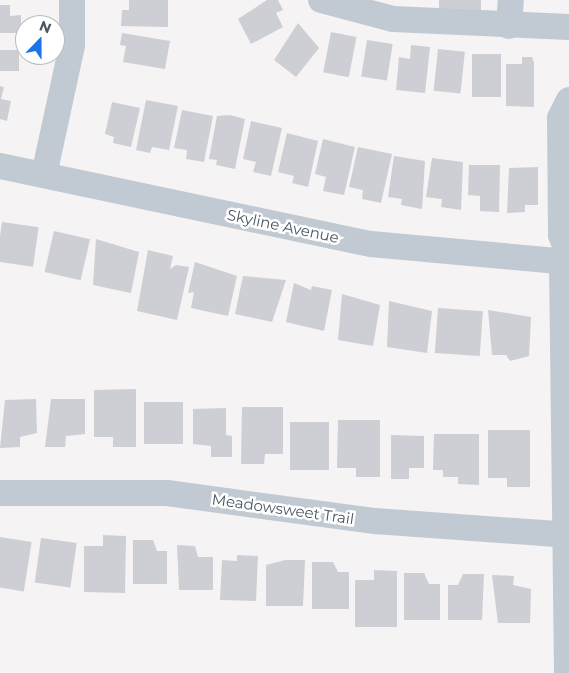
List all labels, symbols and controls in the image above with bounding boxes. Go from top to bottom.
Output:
north arrow [15,15,65,65]
text: N [37,17,54,37]
street label: Skyline Avenue [225,205,341,247]
street label: Meadowsweet Trail [211,490,355,528]

